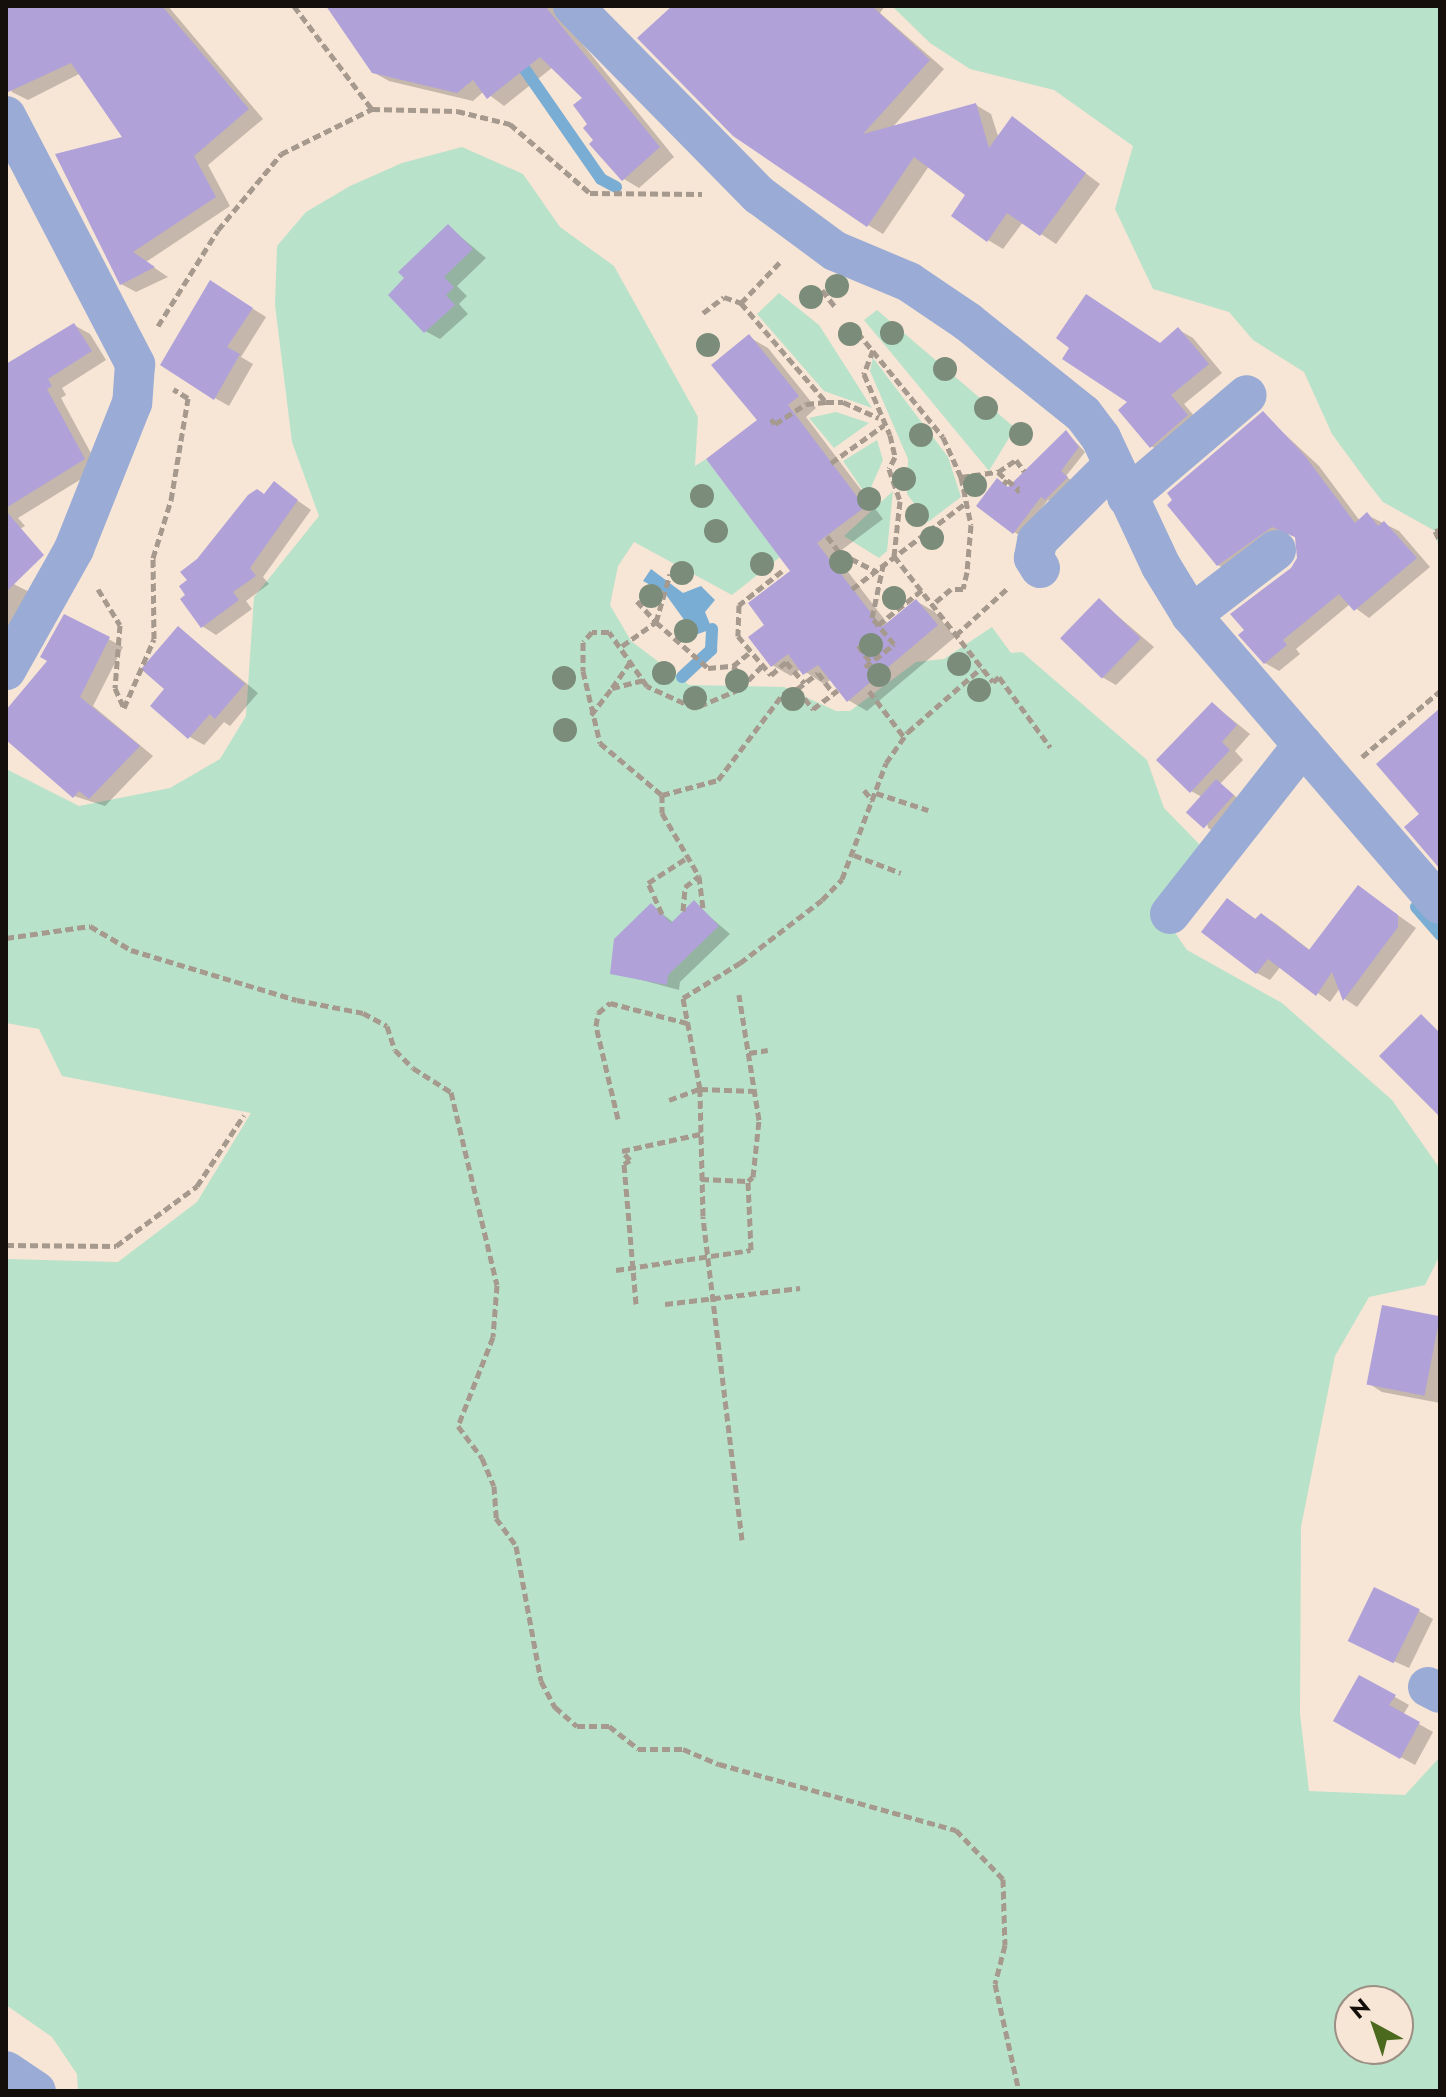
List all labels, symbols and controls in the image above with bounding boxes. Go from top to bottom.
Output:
north arrow [1334,1985,1414,2065]
text: N [1343,1990,1377,2026]

